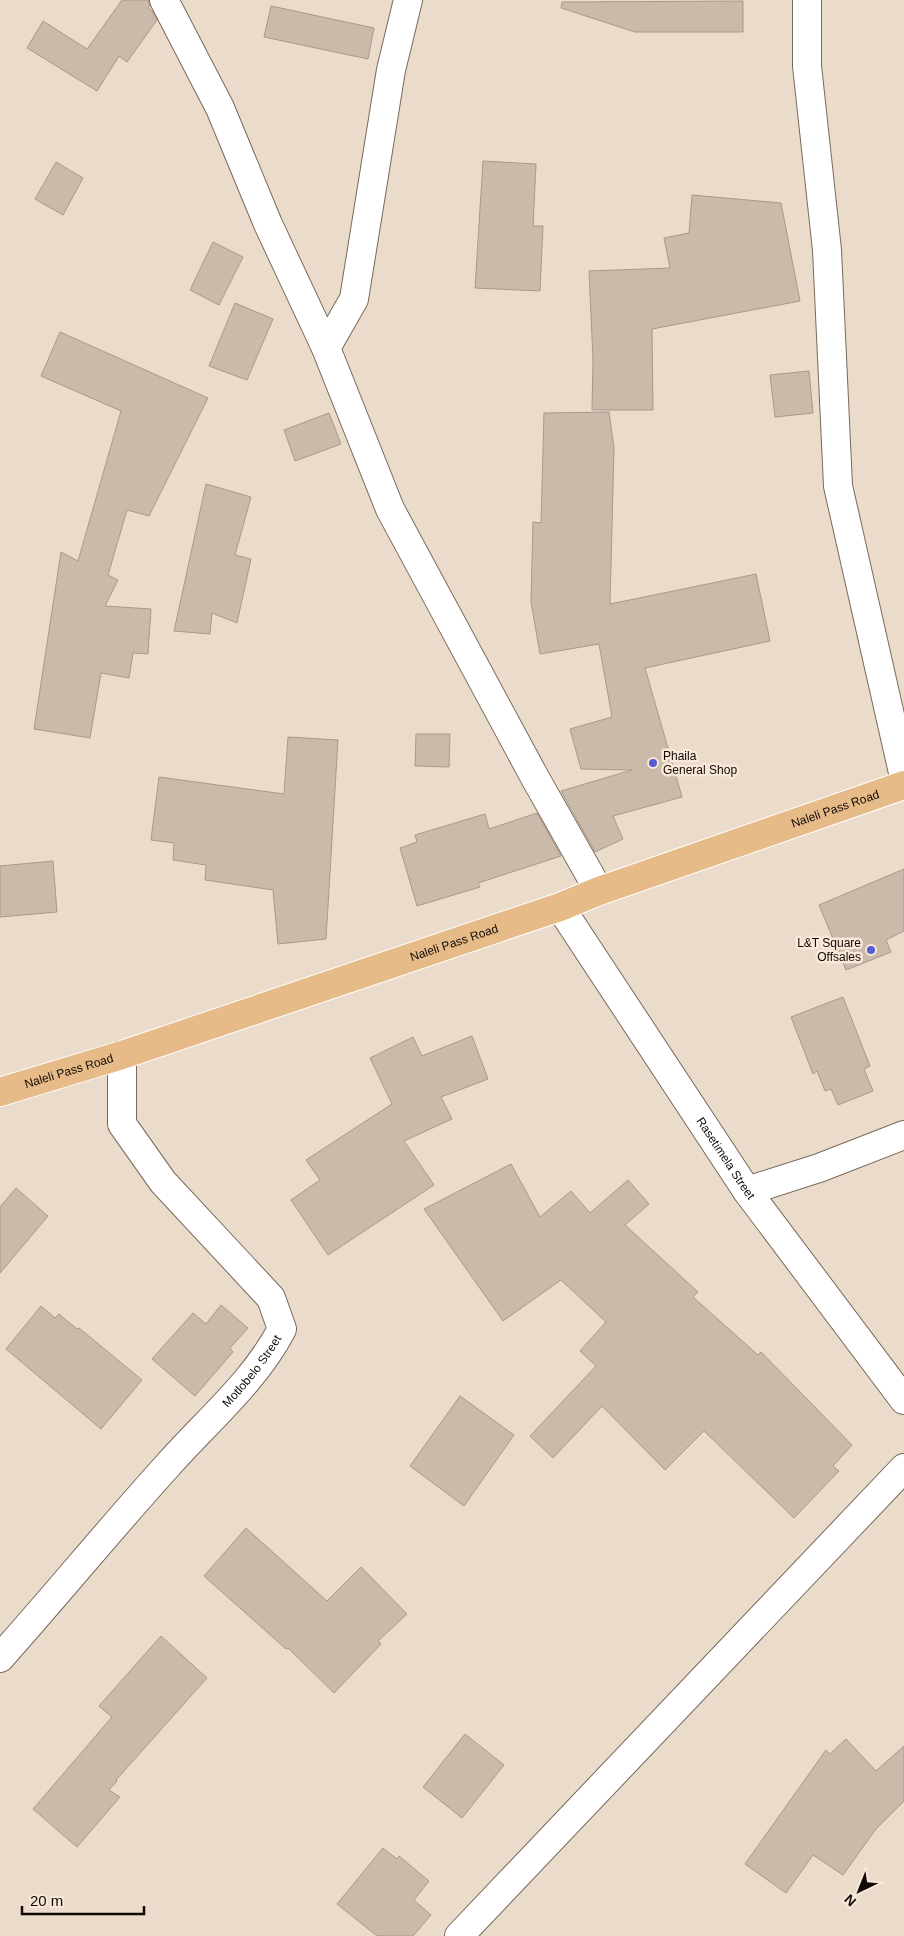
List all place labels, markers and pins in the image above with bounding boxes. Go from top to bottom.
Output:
place label: Phaila General Shop [663,749,737,777]
marker: Phaila General Shop [647,757,659,769]
place label: L&T Square Offsales [797,936,861,964]
marker: L&T Square Offsales [865,944,877,956]

